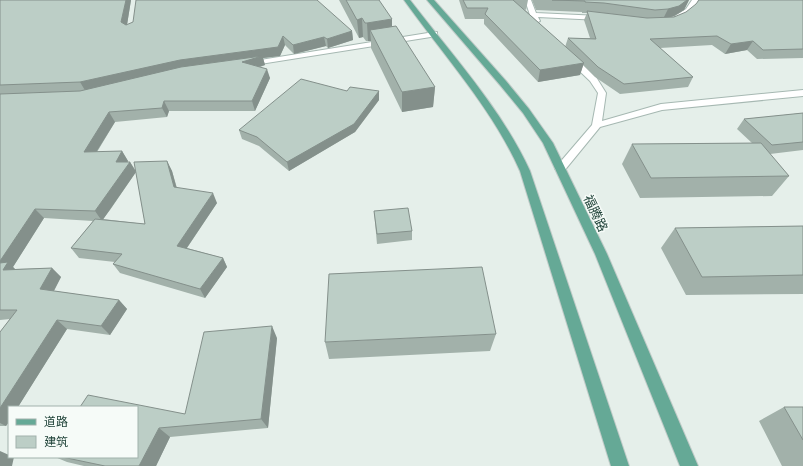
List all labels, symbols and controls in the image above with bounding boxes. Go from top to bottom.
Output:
street label: 福腾路 [581,192,611,234]
legend [8,406,138,458]
text: 道路 [44,414,68,429]
text: 建筑 [44,434,68,449]

